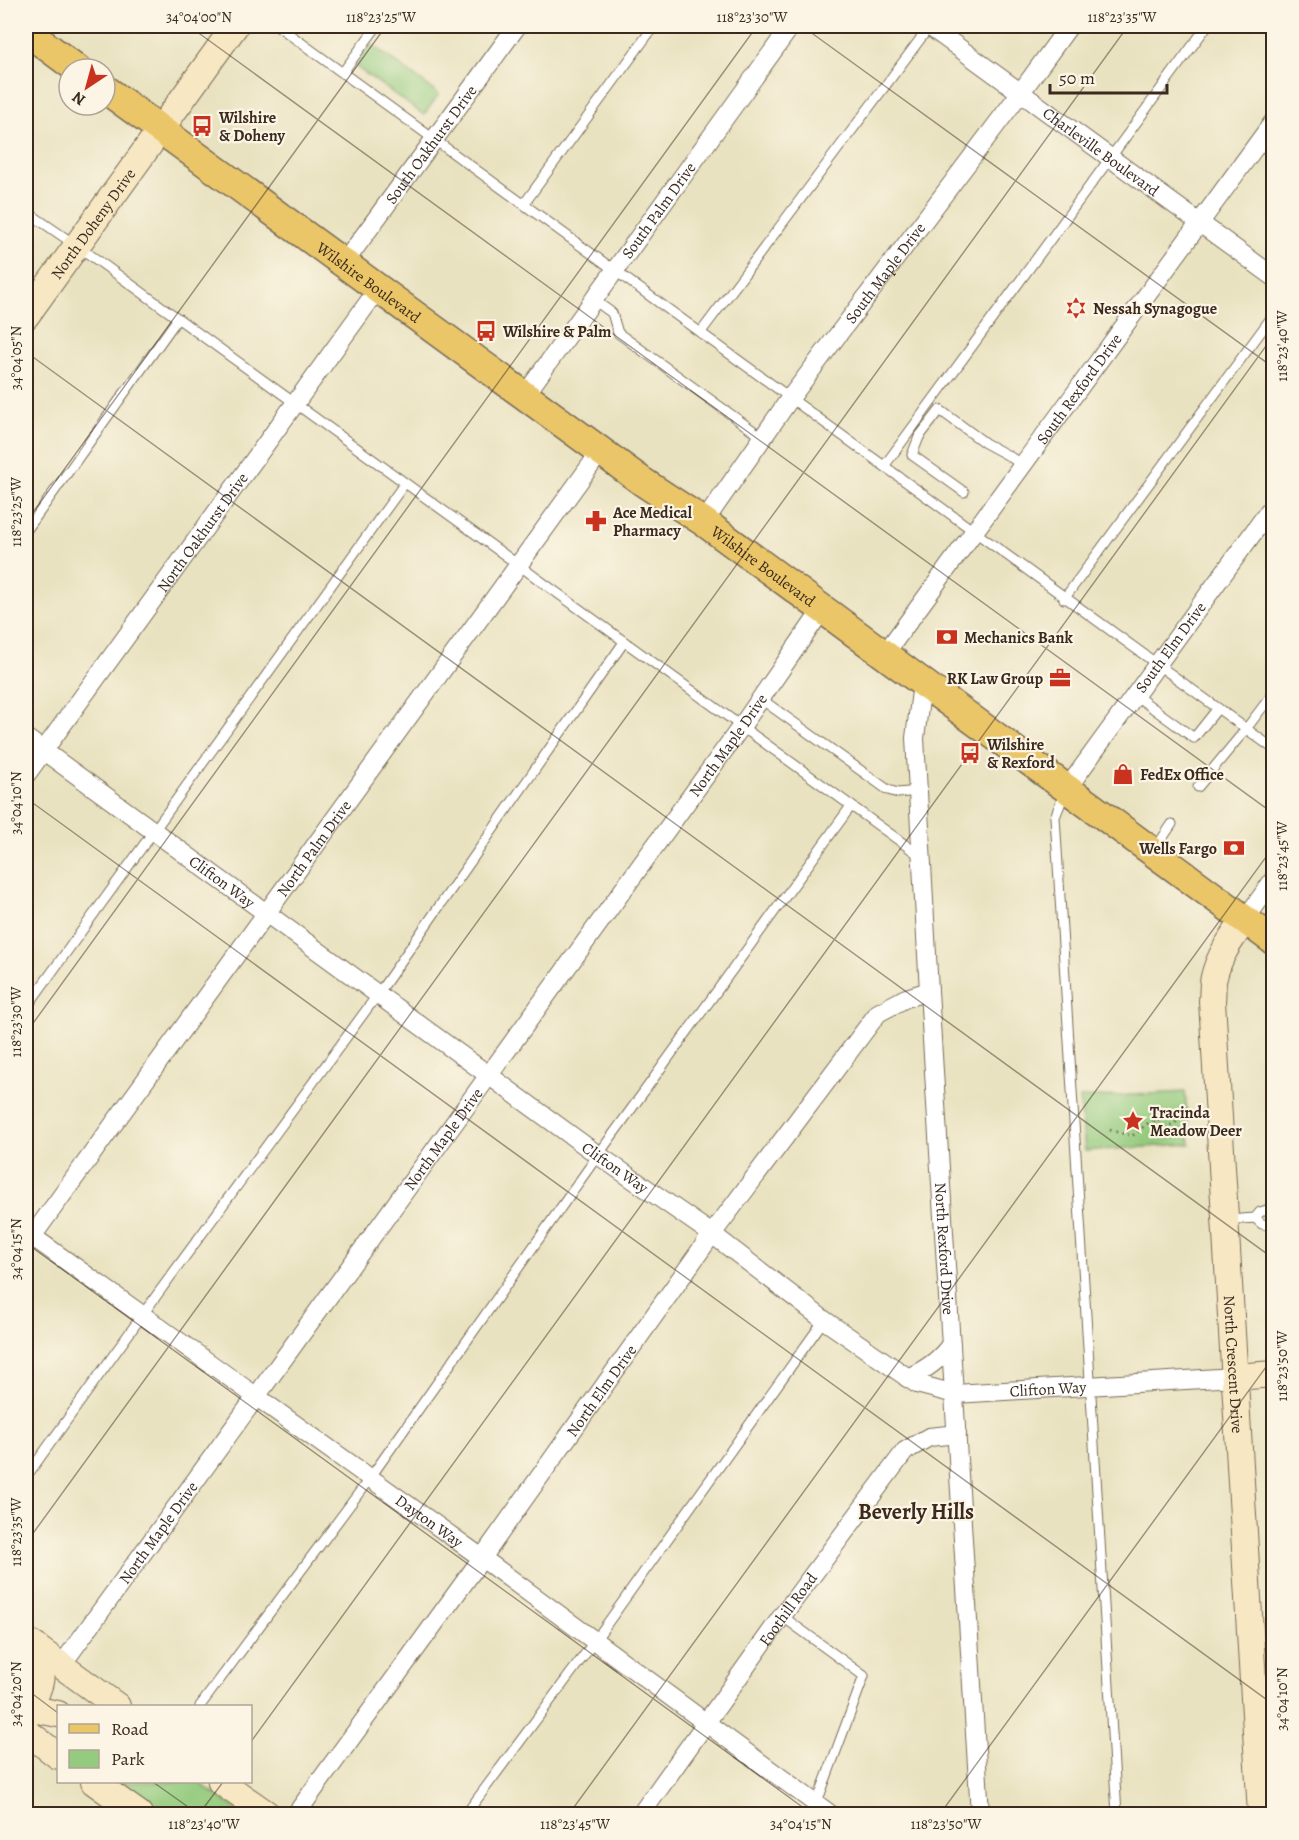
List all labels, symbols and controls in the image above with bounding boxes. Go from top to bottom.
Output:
text: 34°04'00"N [166,7,232,27]
text: 118°23'25"W [346,7,416,27]
text: 118°23'30"W [717,7,787,27]
text: 118°23'35"W [1087,7,1157,27]
north arrow [57,57,117,117]
scale bar [1050,57,1167,95]
text: 50 m [1059,66,1095,90]
street label: South Oakhurst Drive [381,81,482,209]
text: N [67,86,90,111]
street label: Charleville Boulevard [1038,102,1164,202]
place label: Wilshire & Doheny [218,107,285,147]
bus stop icon: Wilshire & Doheny [190,114,214,138]
street label: South Palm Drive [617,158,701,263]
street label: North Doheny Drive [46,164,141,284]
street label: South Maple Drive [840,218,931,328]
street label: Wilshire Boulevard [311,236,426,329]
synagogue icon: Nessah Synagogue [1064,296,1088,320]
place label: Nessah Synagogue [1093,298,1217,320]
text: 118°23'40"W [1272,310,1292,382]
bus stop icon: Wilshire & Palm [474,319,498,343]
place label: Wilshire & Palm [502,321,612,343]
text: 34°04'05"N [6,325,26,390]
street label: South Rexford Drive [1032,329,1127,449]
street label: North Oakhurst Drive [152,468,254,597]
text: 118°23'25"W [6,477,26,547]
place label: Ace Medical Pharmacy [612,502,693,542]
pharmacy icon: Ace Medical Pharmacy [584,509,608,533]
street label: Wilshire Boulevard [705,520,820,612]
street label: South Elm Drive [1130,597,1211,697]
bank icon: Mechanics Bank [935,625,959,649]
place label: Mechanics Bank [964,627,1073,649]
office icon: RK Law Group [1048,666,1072,690]
place label: RK Law Group [947,668,1043,690]
street label: North Maple Drive [684,690,773,801]
place label: Wilshire & Rexford [986,734,1055,774]
bus stop icon: Wilshire & Rexford [958,741,982,765]
shop icon: FedEx Office [1111,762,1135,786]
place label: FedEx Office [1140,764,1224,786]
text: 34°04'10"N [6,771,26,835]
street label: North Palm Drive [272,796,357,902]
text: 118°23'45"W [1272,821,1292,891]
bank icon: Wells Fargo [1222,836,1246,860]
place label: Wells Fargo [1138,838,1217,860]
street label: Clifton Way [184,850,260,914]
text: 118°23'30"W [6,987,26,1057]
street label: North Maple Drive [399,1084,488,1195]
place label: Tracinda Meadow Deer [1150,1102,1242,1142]
place icon: Tracinda Meadow Deer [1121,1109,1145,1133]
street label: Clifton Way [577,1137,653,1199]
street label: North Rexford Drive [929,1182,959,1316]
text: 34°04'15"N [6,1218,26,1280]
street label: North Crescent Drive [1218,1295,1248,1434]
text: 118°23'50"W [1272,1330,1292,1401]
street label: North Elm Drive [562,1341,642,1441]
street label: Clifton Way [1009,1376,1088,1403]
street label: North Maple Drive [114,1477,203,1589]
street label: Dayton Way [391,1489,468,1554]
text: 118°23'35"W [6,1497,26,1567]
district label: Beverly Hills [858,1497,974,1527]
street label: Foothill Road [754,1568,823,1651]
text: 34°04'20"N [6,1661,26,1727]
text: 34°04'10"N [1272,1667,1292,1731]
legend [57,1705,252,1783]
text: Road [111,1717,149,1741]
text: Park [111,1747,145,1771]
text: 118°23'40"W [168,1814,240,1834]
text: 118°23'45"W [540,1814,610,1834]
text: 34°04'15"N [770,1814,832,1834]
text: 118°23'50"W [911,1814,982,1834]

